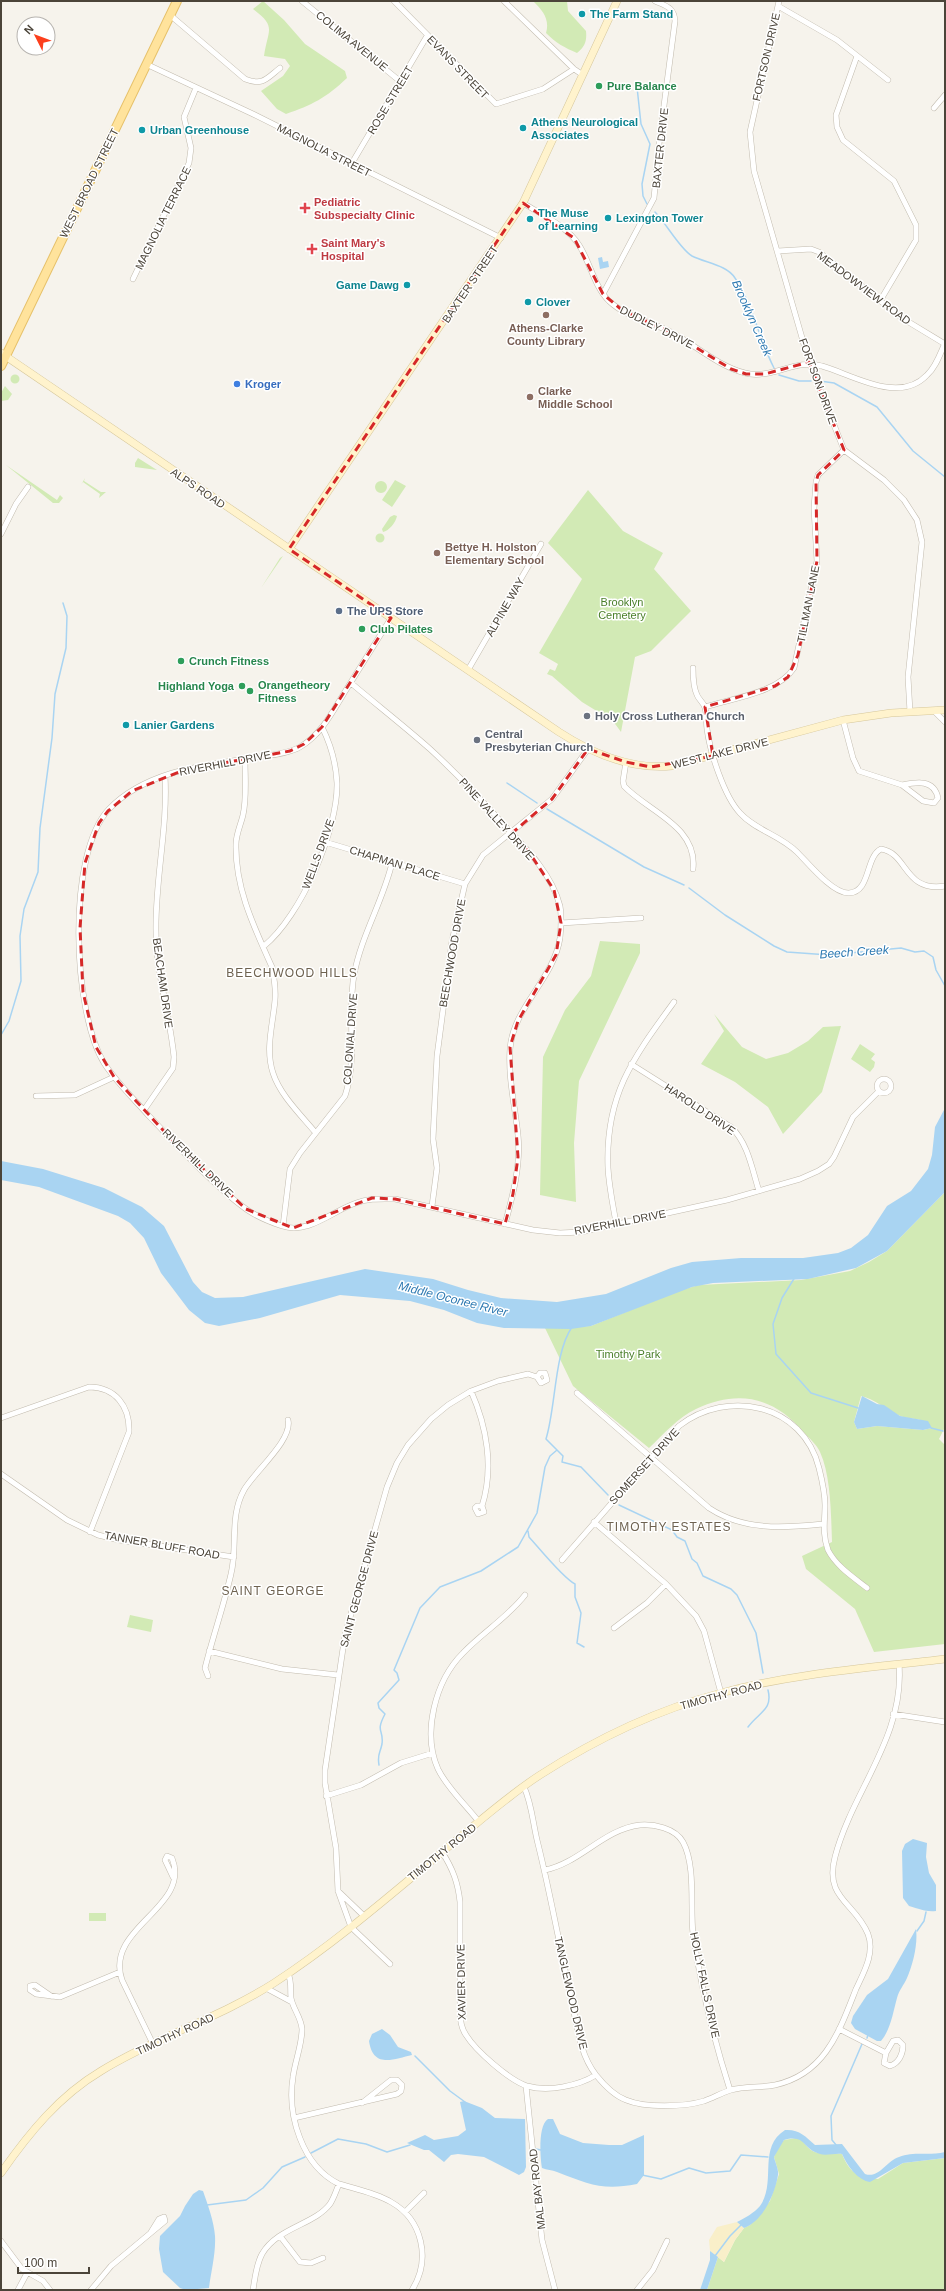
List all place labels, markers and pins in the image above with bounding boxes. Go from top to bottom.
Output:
place label: The Farm Stand [590,8,673,20]
marker: The Farm Stand [577,9,587,19]
place label: Pure Balance [607,80,677,92]
marker: Pure Balance [594,81,604,91]
place label: Athens Neurological Associates [531,116,638,141]
marker: Athens Neurological Associates [518,123,528,133]
place label: Urban Greenhouse [150,124,249,136]
marker: Urban Greenhouse [137,125,147,135]
place label: Pediatric Subspecialty Clinic [314,196,415,221]
marker: Pediatric Subspecialty Clinic [299,202,311,214]
place label: The Muse of Learning [538,207,598,232]
place label: Lexington Tower [616,212,704,224]
marker: Lexington Tower [603,213,613,223]
marker: The Muse of Learning [525,214,535,224]
place label: Saint Mary's Hospital [321,237,385,262]
marker: Saint Mary's Hospital [306,243,318,255]
place label: Game Dawg [336,279,399,291]
marker: Game Dawg [402,280,412,290]
place label: Clover [536,296,571,308]
marker: Clover [523,297,533,307]
marker: Athens-Clarke County Library [541,310,551,320]
place label: Athens-Clarke County Library [507,322,586,347]
place label: Kroger [245,378,282,390]
marker: Kroger [232,379,242,389]
place label: Clarke Middle School [538,385,613,410]
marker: Clarke Middle School [525,392,535,402]
place label: Bettye H. Holston Elementary School [445,541,544,566]
marker: Bettye H. Holston Elementary School [432,548,442,558]
place label: The UPS Store [347,605,423,617]
marker: The UPS Store [334,606,344,616]
place label: Club Pilates [370,623,433,635]
marker: Club Pilates [357,624,367,634]
place label: Crunch Fitness [189,655,269,667]
marker: Crunch Fitness [176,656,186,666]
place label: Orangetheory Fitness [258,679,331,704]
place label: Highland Yoga [158,680,235,692]
marker: Highland Yoga [237,681,247,691]
marker: Orangetheory Fitness [245,686,255,696]
place label: Holy Cross Lutheran Church [595,710,745,722]
marker: Holy Cross Lutheran Church [582,711,592,721]
place label: Lanier Gardens [134,719,215,731]
marker: Lanier Gardens [121,720,131,730]
place label: Central Presbyterian Church [485,728,593,753]
marker: Central Presbyterian Church [472,735,482,745]

